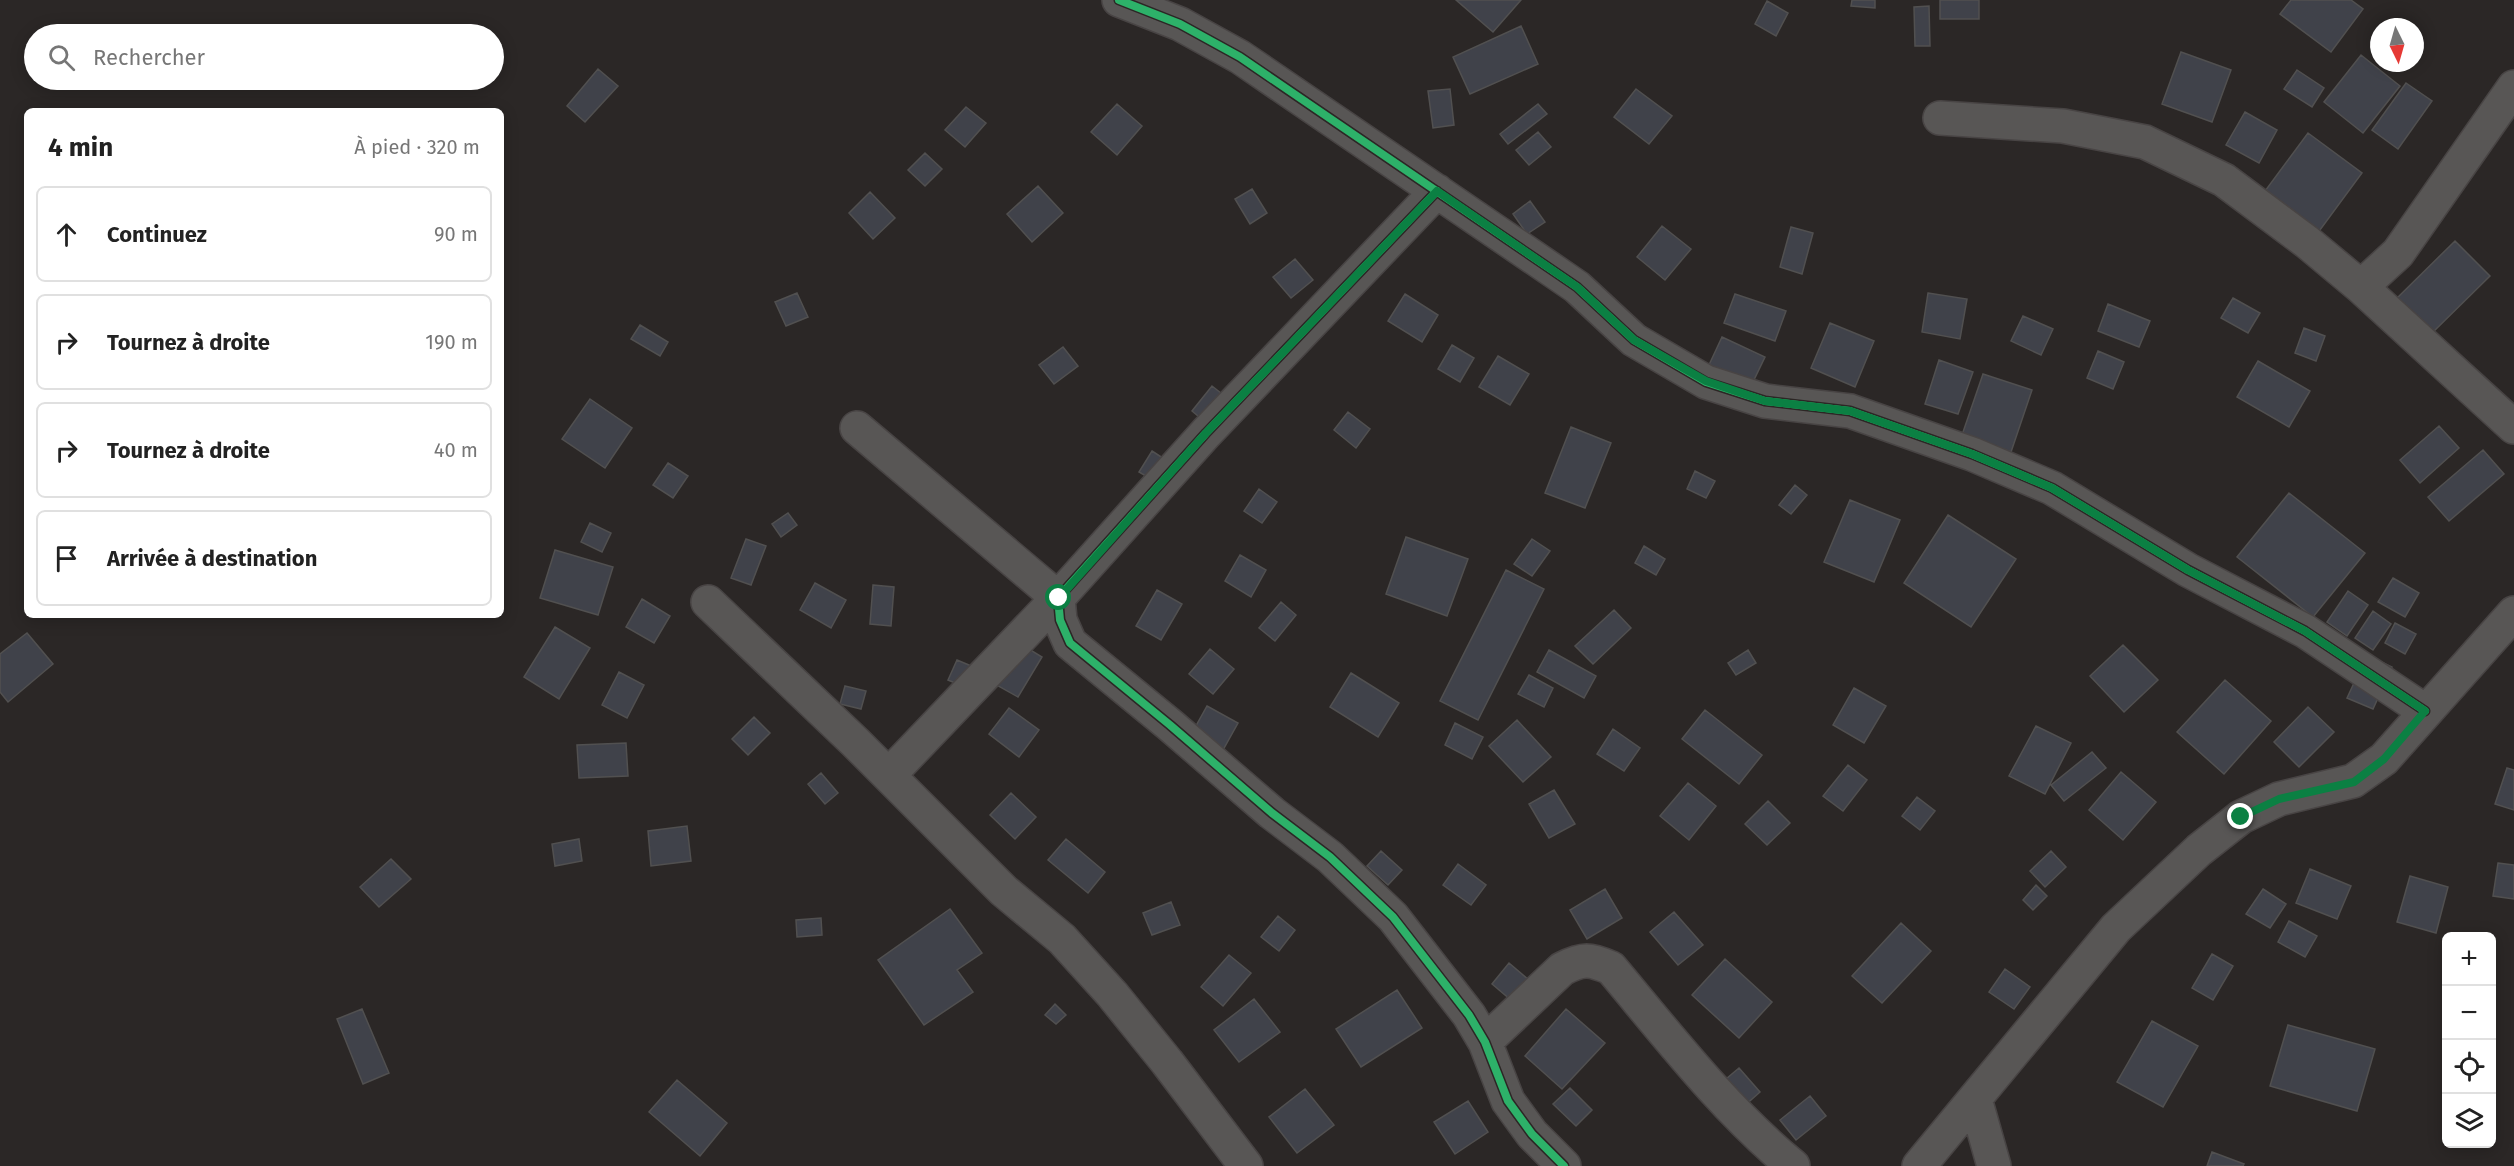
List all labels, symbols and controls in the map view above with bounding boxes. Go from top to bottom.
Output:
north arrow [2370,18,2424,72]
search box [24,24,504,90]
icon: search [45,41,78,74]
text: Rechercher [93,44,205,71]
text: 4 min [48,132,113,163]
text: À pied · 320 m [354,135,480,159]
icon: ahead [50,218,83,251]
text: Continuez [107,221,207,248]
text: 90 m [434,222,478,246]
icon: right [50,326,83,359]
text: Tournez à droite [107,329,270,356]
text: 190 m [425,330,478,354]
icon: right [50,434,83,467]
text: Tournez à droite [107,437,270,464]
text: 40 m [434,438,478,462]
icon: arrive [50,542,83,575]
text: Arrivée à destination [107,545,317,572]
route start [1045,584,1071,610]
route end [2227,803,2253,829]
map controls [2442,932,2496,1148]
button: + [2442,932,2496,986]
button: − [2442,986,2496,1040]
button: locate [2442,1040,2496,1094]
button: layers [2442,1094,2496,1148]

